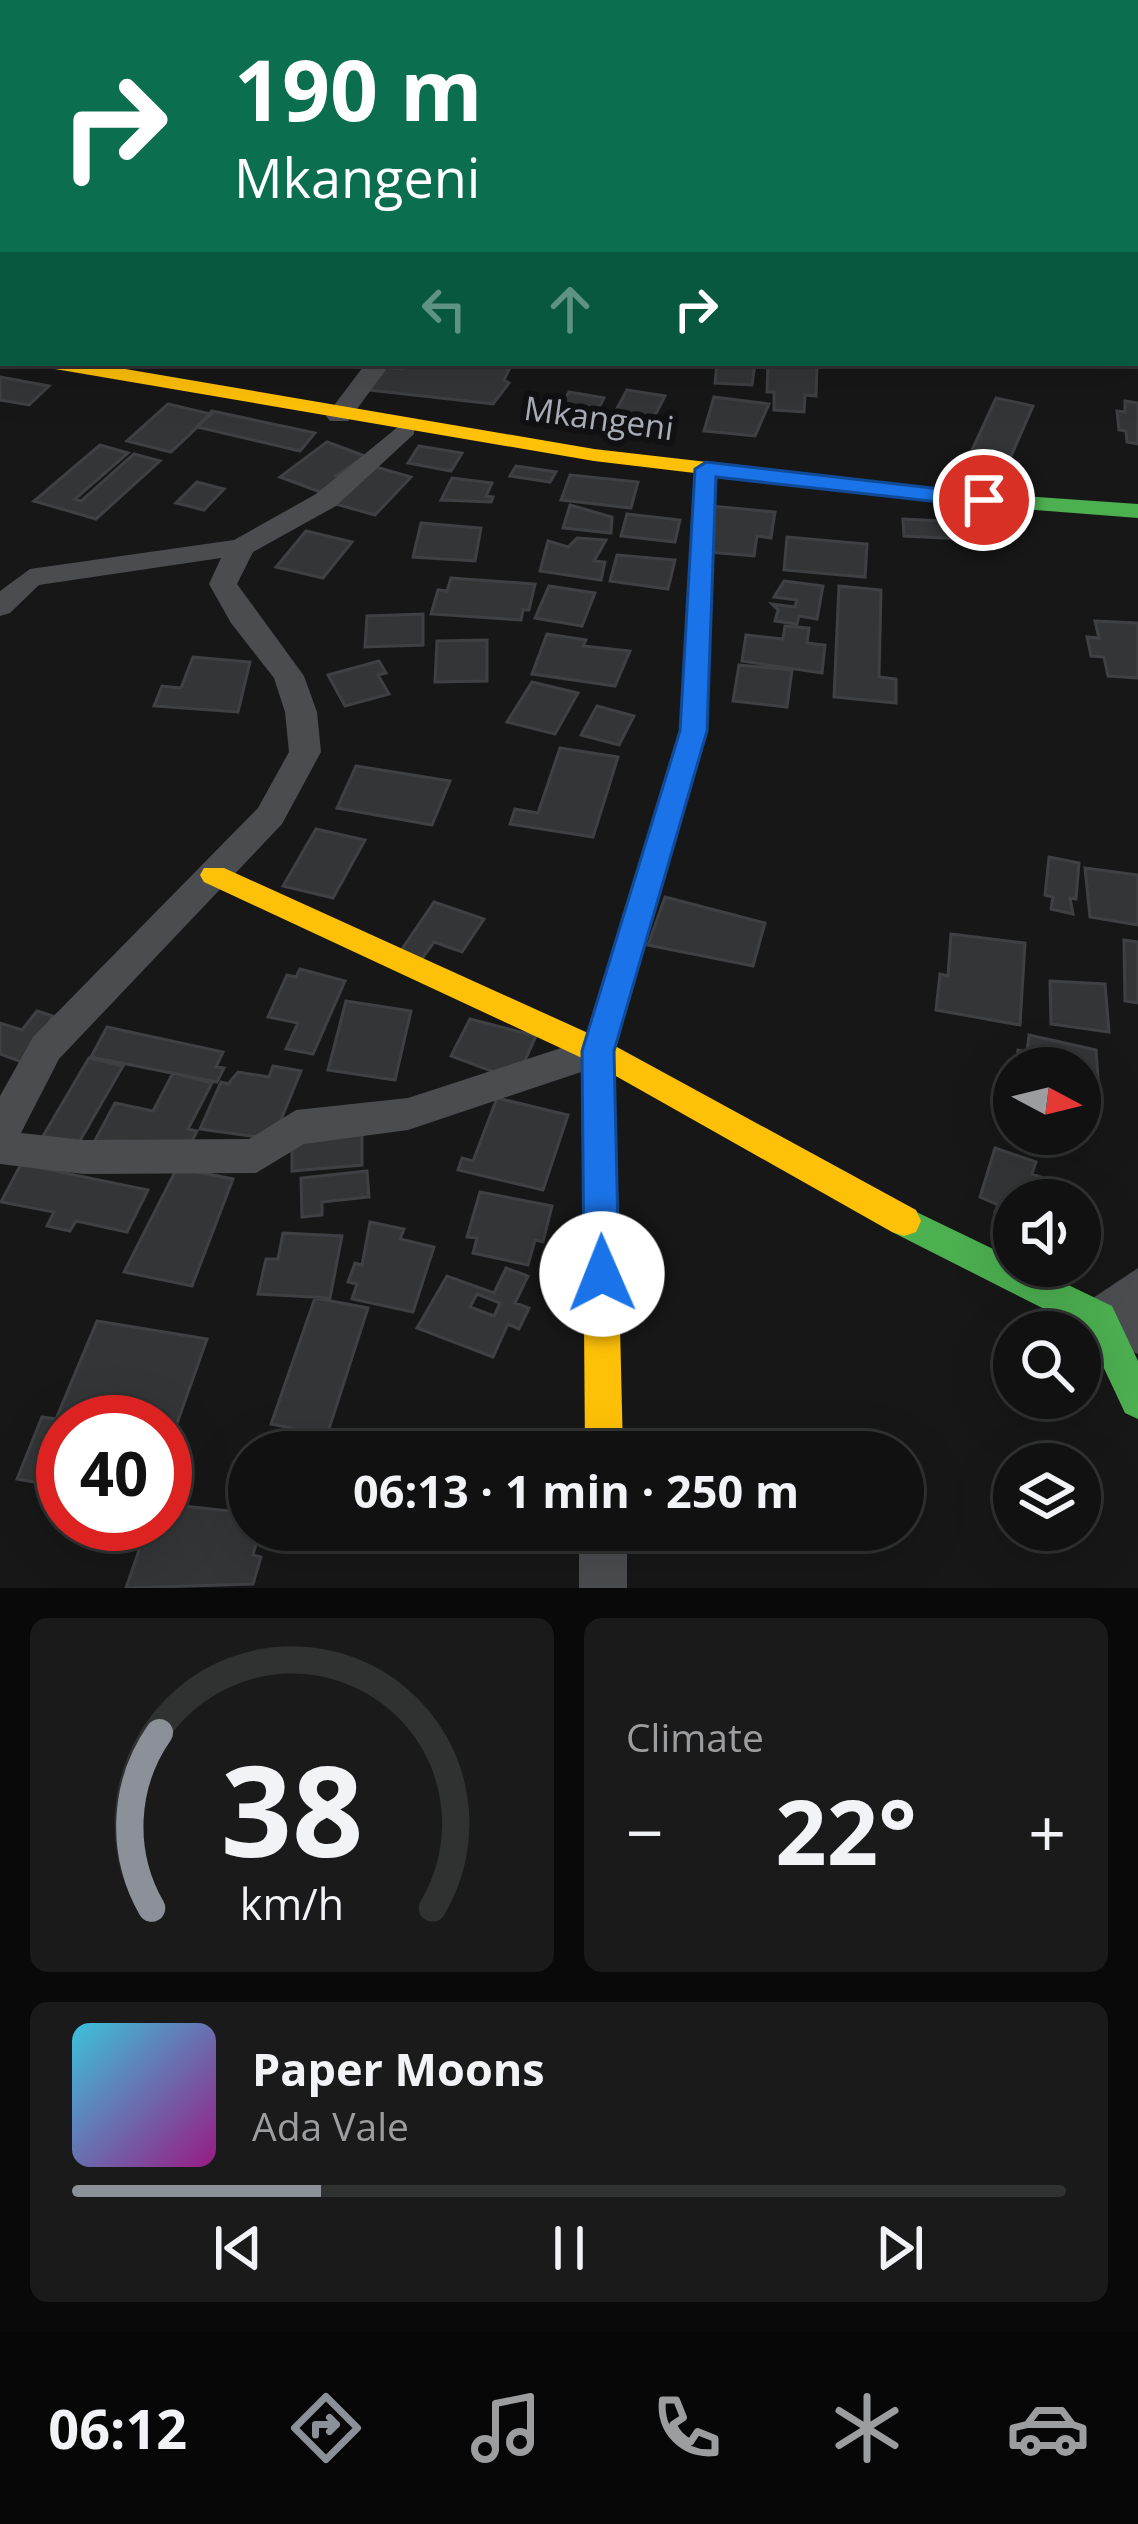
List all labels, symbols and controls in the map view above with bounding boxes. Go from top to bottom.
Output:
text: 190 m [234,31,482,146]
icon: right [36,48,192,204]
text: Mkangeni [234,140,480,214]
icon: left [411,276,477,342]
icon: ahead [537,276,603,342]
icon: right [663,276,729,342]
street label: Mkangeni [521,385,677,450]
pin [933,449,1035,551]
icon: arrive [951,467,1017,533]
north arrow [993,1047,1101,1155]
map controls [993,1047,1101,1551]
button: sound [993,1179,1101,1287]
position arrow [539,1211,665,1337]
button: search [993,1311,1101,1419]
speed limit sign: 40 [36,1395,192,1551]
button: layers [993,1443,1101,1551]
text: 06:13 · 1 min · 250 m [353,1460,799,1521]
text: Climate [626,1710,764,1763]
text: 38 [221,1724,363,1894]
text: 22° [775,1769,917,1891]
text: − [626,1786,664,1876]
text: + [1028,1786,1066,1876]
text: km/h [240,1874,344,1933]
text: Paper Moons [252,2038,545,2099]
text: Ada Vale [252,2099,409,2152]
icon: previous [205,2215,271,2281]
icon: pause [536,2215,602,2281]
icon: next [867,2215,933,2281]
icon: directions [284,2386,368,2470]
icon: music [464,2386,548,2470]
icon: phone [645,2386,729,2470]
icon: climate [825,2386,909,2470]
icon: car [1006,2386,1090,2470]
text: 06:12 [48,2391,187,2465]

